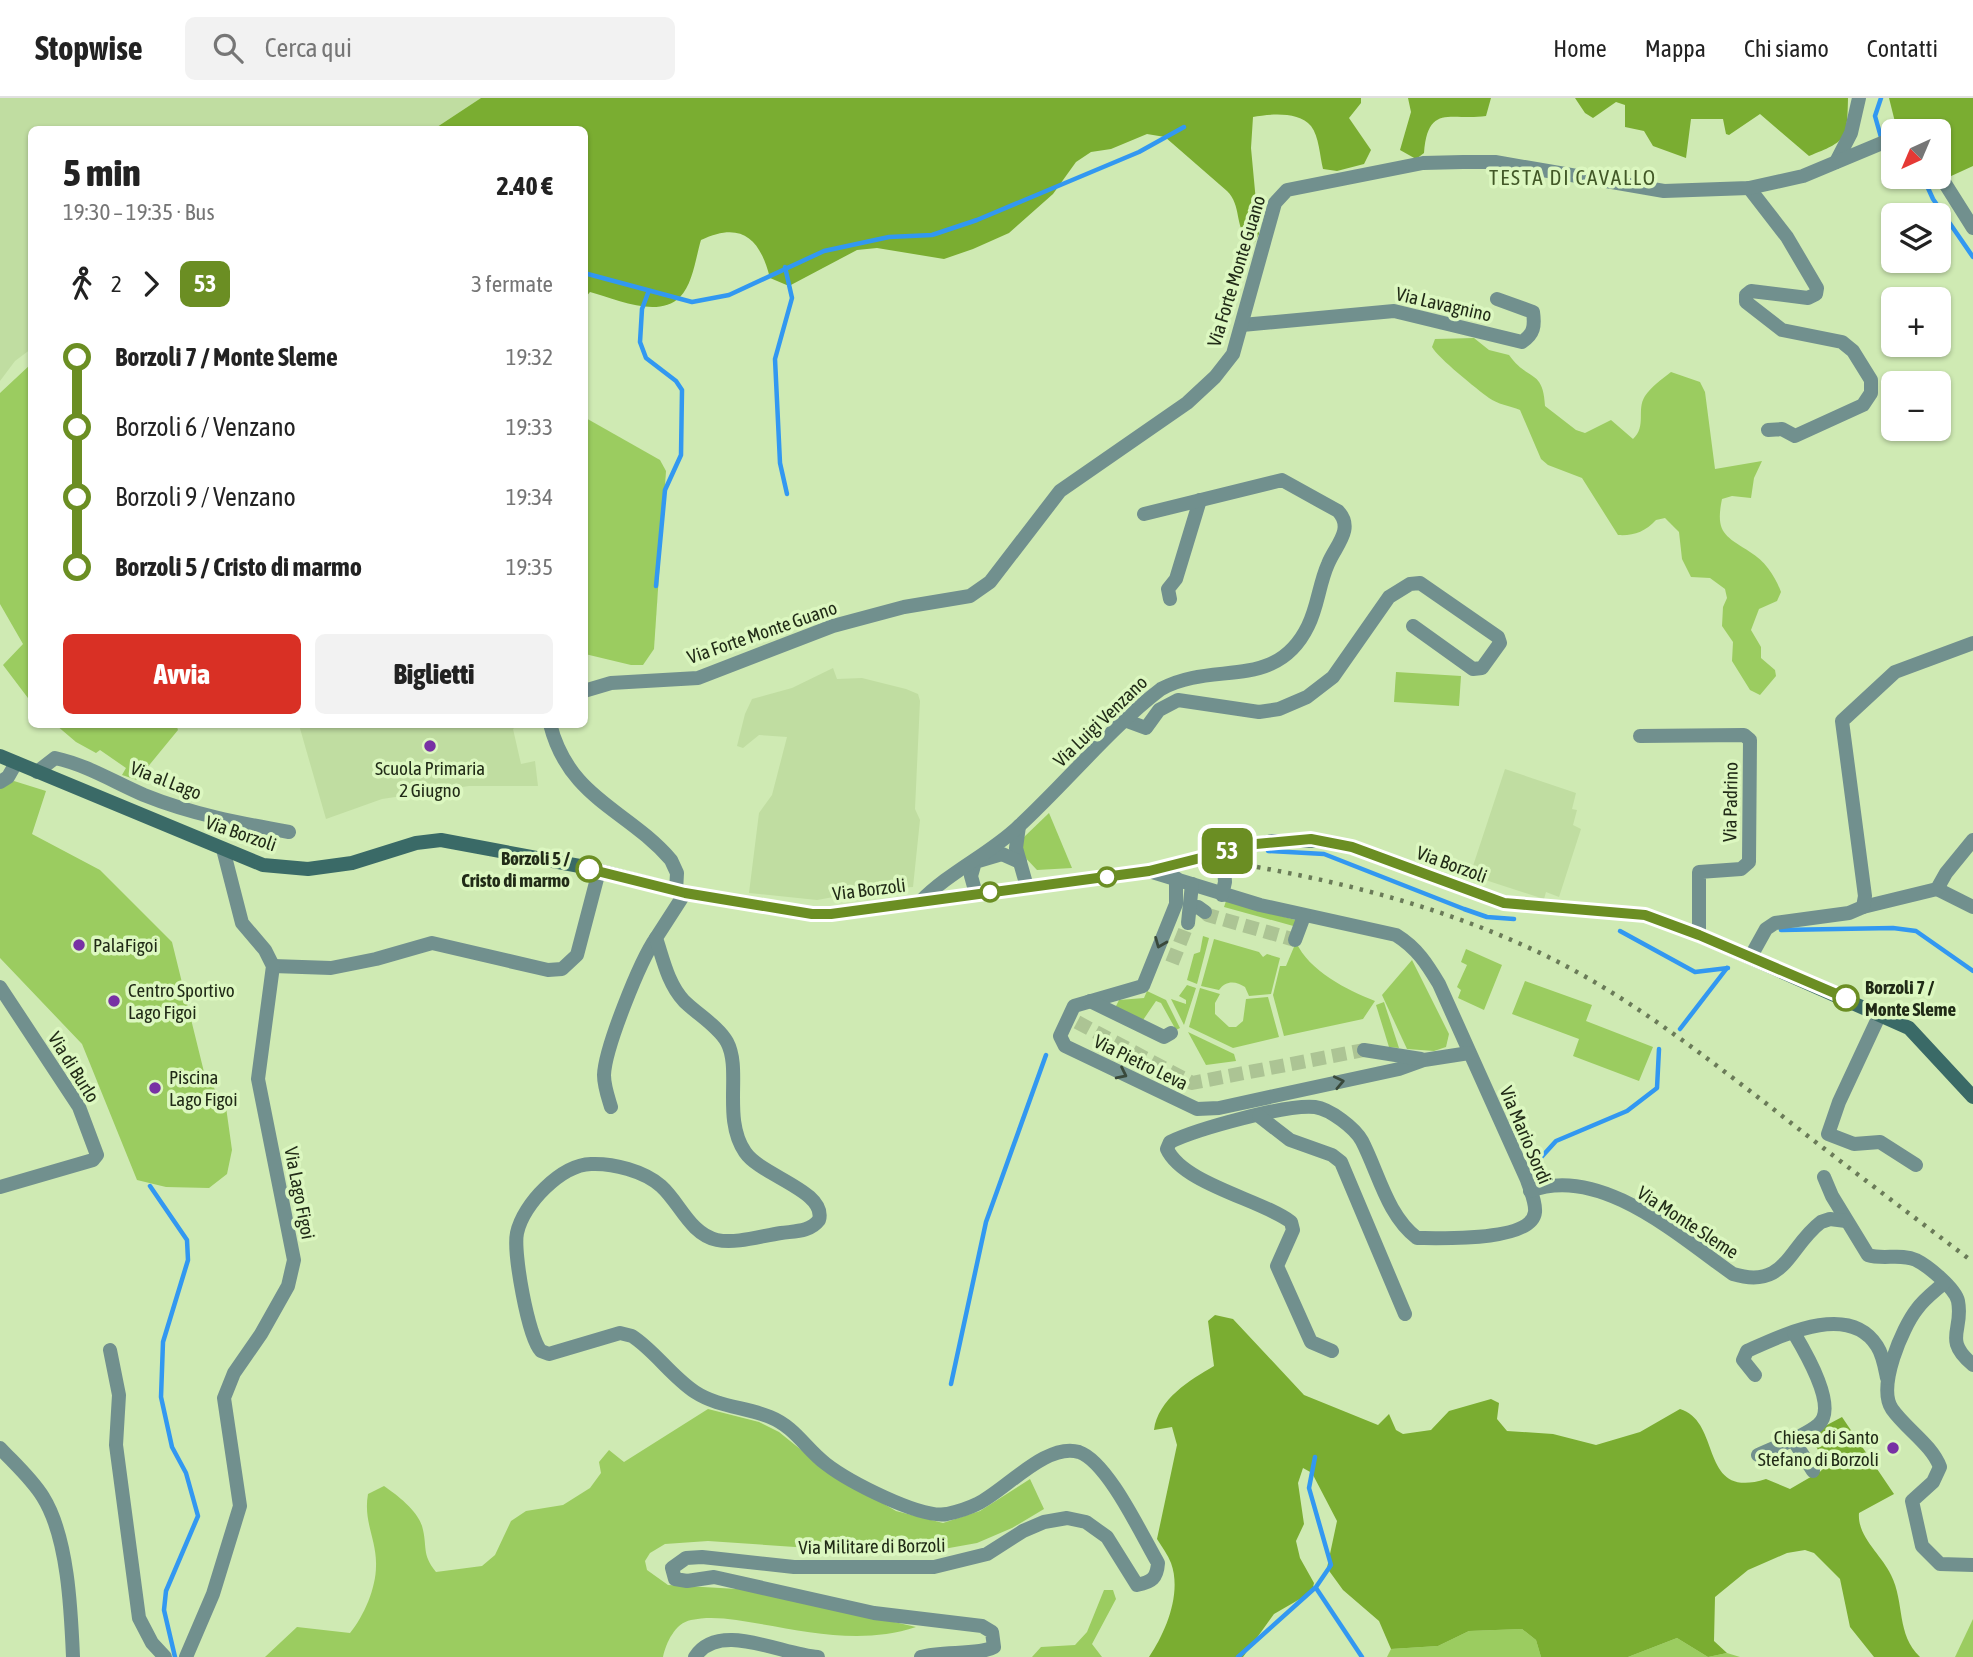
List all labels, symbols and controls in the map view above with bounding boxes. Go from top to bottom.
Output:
search box [185,17,675,80]
text: Stopwise [35,29,143,67]
icon: search [209,29,247,67]
text: Cerca qui [265,33,352,63]
text: Home [1553,35,1607,62]
text: Mappa [1645,35,1706,62]
text: Chi siamo [1744,35,1829,62]
text: Contatti [1867,35,1938,62]
north arrow [1881,119,1951,189]
map controls [1881,119,1951,441]
text: 5 min [63,151,141,194]
district label: TESTA DI CAVALLO [1489,165,1657,189]
text: 2.40 € [496,171,553,201]
street label: Via Forte Monte Guano [1203,193,1269,349]
text: 19:30 – 19:35 · Bus [63,199,215,225]
button: layers [1881,203,1951,273]
icon: walk [63,265,101,303]
icon: forward [132,265,170,303]
text: 53 [194,270,216,297]
text: 2 [111,271,122,297]
text: 3 fermate [471,271,553,297]
street label: Via Lavagnino [1394,282,1494,326]
button: + [1881,287,1951,357]
text: Borzoli 7 / Monte Sleme [115,342,338,372]
text: 19:32 [506,344,553,370]
button: − [1881,371,1951,441]
text: Borzoli 6 / Venzano [115,412,296,442]
text: 19:33 [506,414,553,440]
text: Borzoli 9 / Venzano [115,482,296,512]
text: 19:34 [506,484,553,510]
text: Borzoli 5 / Cristo di marmo [115,552,362,582]
text: 19:35 [506,554,553,580]
street label: Via Forte Monte Guano [684,596,840,668]
button: Avvia [63,634,301,714]
button: Biglietti [315,634,553,714]
street label: Via Luigi Venzano [1049,671,1151,771]
marker: Scuola Primaria 2 Giugno [422,738,438,754]
street label: Via al Lago [127,756,205,804]
place label: Scuola Primaria 2 Giugno [375,757,485,801]
street label: Via Padrino [1718,762,1742,842]
street label: Via Borzoli [203,811,279,855]
line badge: 53 [1196,828,1258,874]
text: 53 [1216,837,1238,864]
street label: Via Borzoli [1414,841,1490,887]
place label: Borzoli 5 / Cristo di marmo [461,847,571,891]
marker: Borzoli 5 / Cristo di marmo [576,856,602,882]
unlabelled marker [1097,867,1117,887]
street label: Via Borzoli [831,874,907,904]
unlabelled marker [980,882,1000,902]
place label: PalaFigoi [93,934,158,956]
one-way arrow [1154,936,1168,948]
marker: PalaFigoi [71,937,87,953]
place label: Borzoli 7 / Monte Sleme [1865,976,1957,1020]
place label: Centro Sportivo Lago Figoi [128,979,235,1023]
marker: Borzoli 7 / Monte Sleme [1833,985,1859,1011]
marker: Centro Sportivo Lago Figoi [106,993,122,1009]
street label: Via di Burlo [44,1028,104,1106]
street label: Via Pietro Leva [1090,1030,1192,1094]
place label: Piscina Lago Figoi [169,1066,238,1110]
one-way arrow [1115,1066,1127,1080]
one-way arrow [1333,1076,1345,1090]
marker: Piscina Lago Figoi [147,1080,163,1096]
street label: Via Mario Sordi [1496,1083,1556,1187]
street label: Via Lago Figoi [280,1145,320,1241]
street label: Via Monte Sleme [1633,1181,1743,1263]
place label: Chiesa di Santo Stefano di Borzoli [1758,1426,1879,1470]
marker: Chiesa di Santo Stefano di Borzoli [1885,1440,1901,1456]
street label: Via Militare di Borzoli [798,1534,946,1558]

